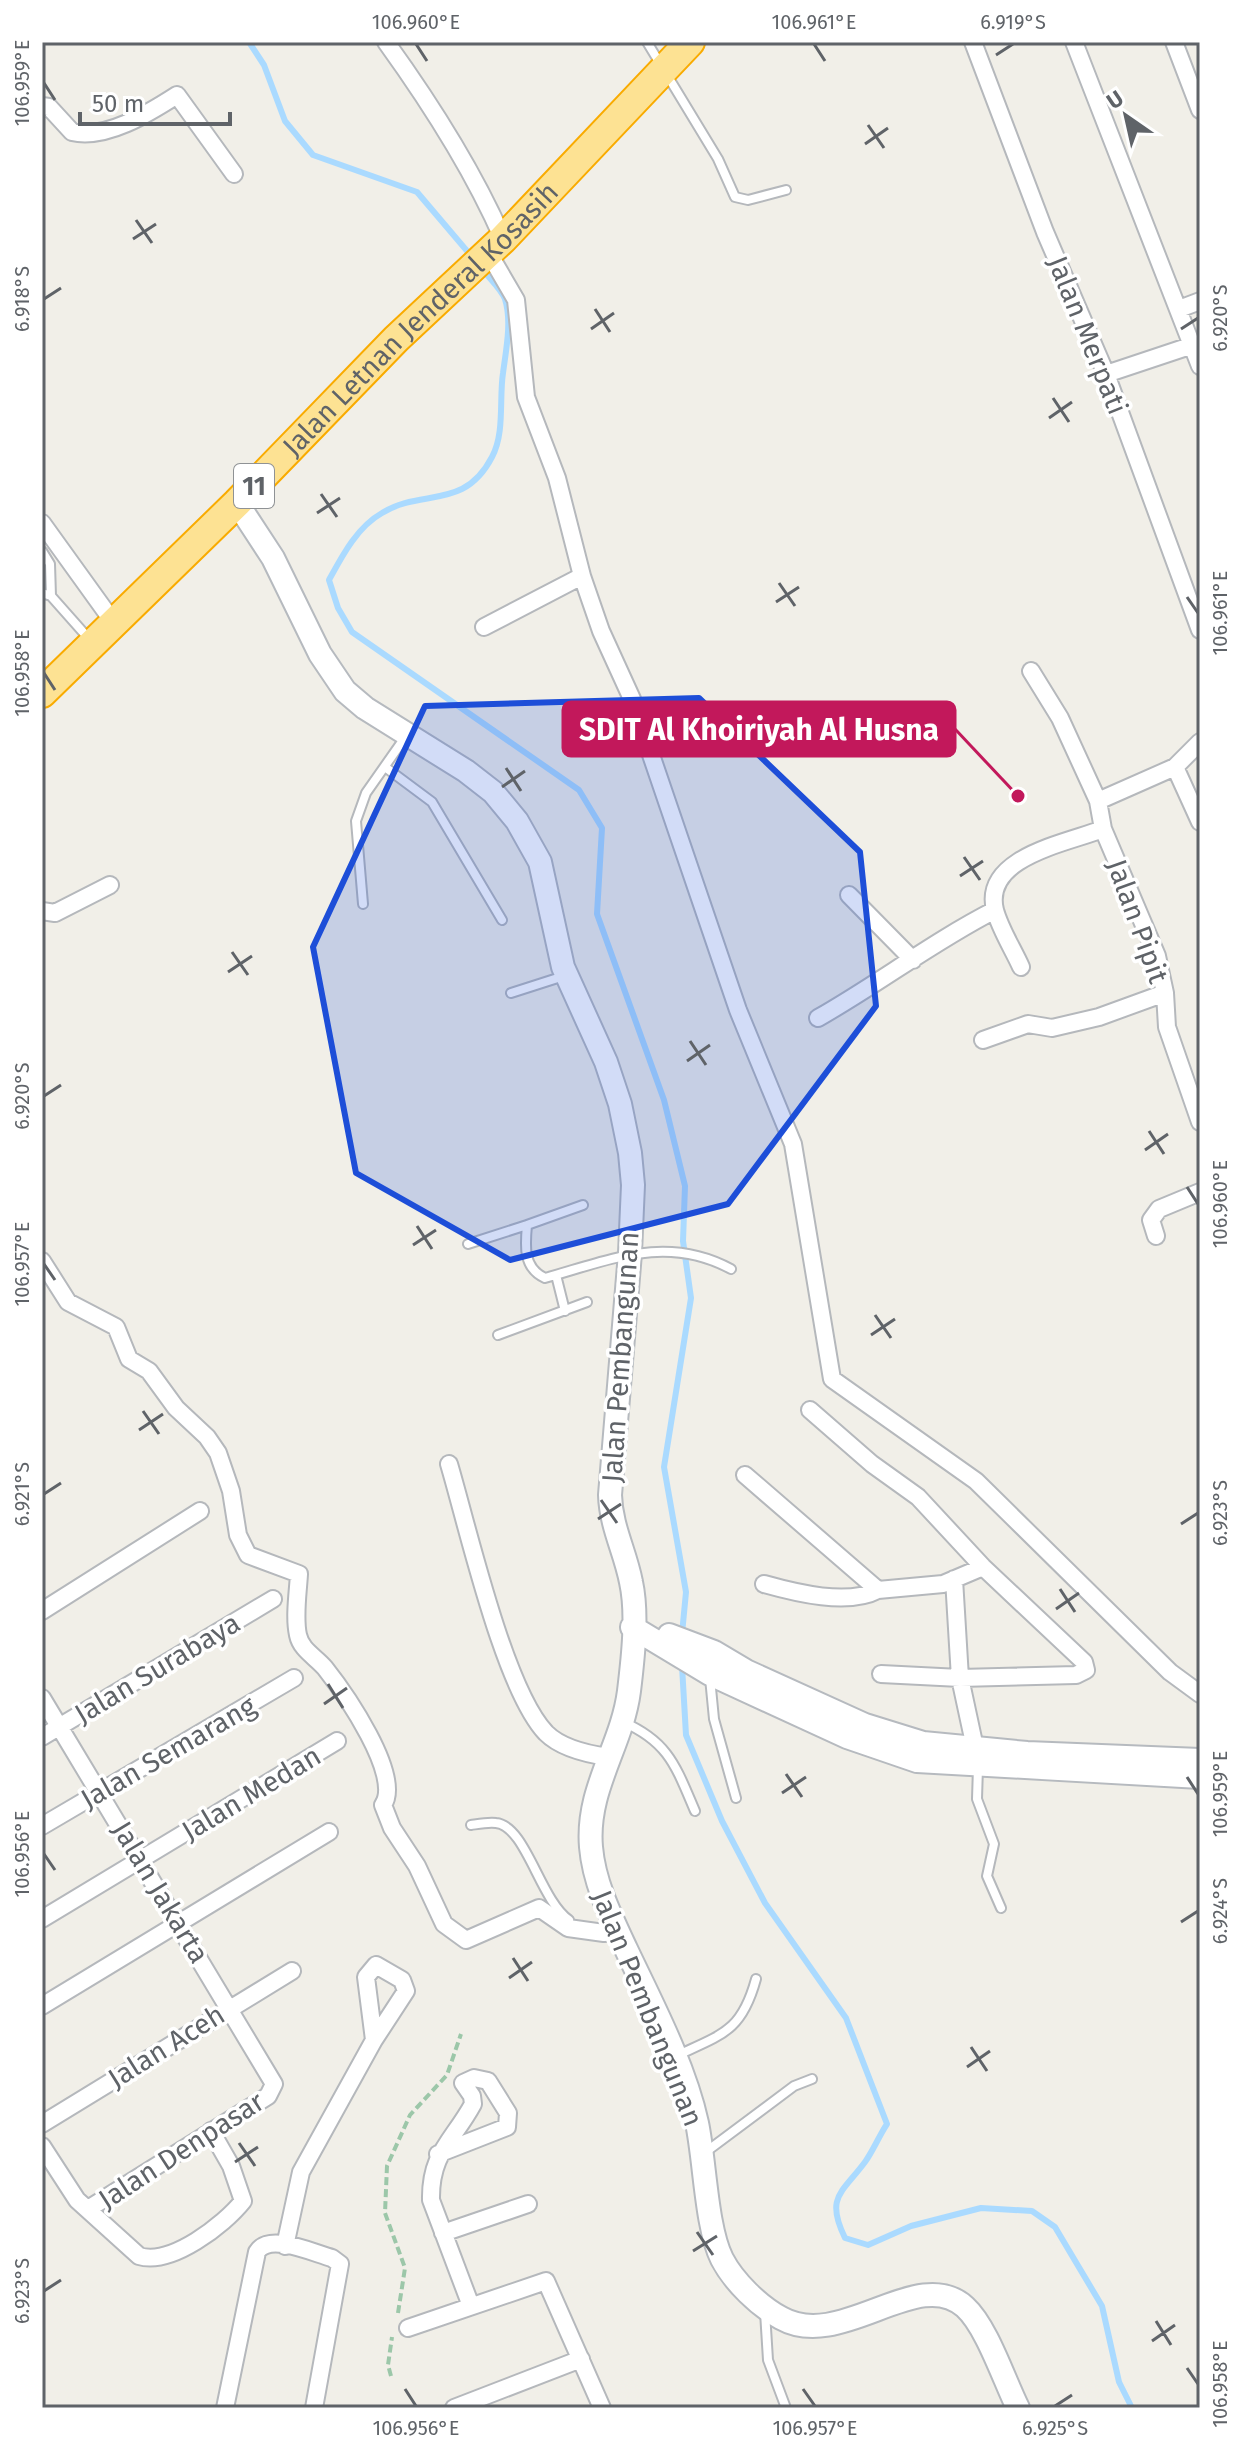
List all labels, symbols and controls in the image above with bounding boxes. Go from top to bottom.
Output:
text: 106.960°E [372,10,460,34]
text: 106.961°E [772,10,856,34]
text: 6.919°S [980,10,1046,34]
text: 106.959°E [10,40,34,126]
scale bar [80,76,230,126]
north arrow [1086,76,1166,156]
text: U [1102,85,1129,115]
text: 50 m [92,90,144,118]
street label: Jalan Letnan Jenderal Kosasih [276,175,565,463]
street label: Jalan Merpati [1041,251,1134,419]
text: 6.918°S [10,266,34,332]
text: 6.920°S [1208,284,1232,352]
road number: 11 [234,464,274,508]
text: 106.961°E [1208,571,1232,655]
text: 106.958°E [10,629,34,717]
callout: SDIT Al Khoiriyah Al Husna [563,702,955,756]
text: SDIT Al Khoiriyah Al Husna [579,712,939,748]
street label: Jalan Pipit [1100,855,1175,988]
text: 6.920°S [10,1062,34,1130]
text: 106.960°E [1208,1160,1232,1248]
text: 106.957°E [10,1221,34,1307]
street label: Jalan Pembangunan [595,1230,646,1484]
text: 6.921°S [10,1462,34,1526]
text: 6.923°S [1208,1480,1232,1546]
street label: Jalan Surabaya [69,1606,246,1731]
street label: Jalan Semarang [75,1689,262,1816]
street label: Jalan Medan [176,1739,327,1848]
text: 106.959°E [1208,1751,1232,1837]
text: 106.956°E [10,1811,34,1897]
street label: Jalan Jakarta [105,1815,216,1969]
text: 6.924°S [1208,1878,1232,1944]
street label: Jalan Pembangunan [585,1885,710,2131]
street label: Jalan Aceh [102,1998,231,2095]
street label: Jalan Denpasar [92,2085,270,2216]
text: 6.923°S [10,2258,34,2324]
text: 106.958°E [1208,2340,1232,2428]
text: 106.956°E [373,2416,459,2440]
text: 106.957°E [772,2416,858,2440]
text: 6.925°S [1022,2416,1088,2440]

